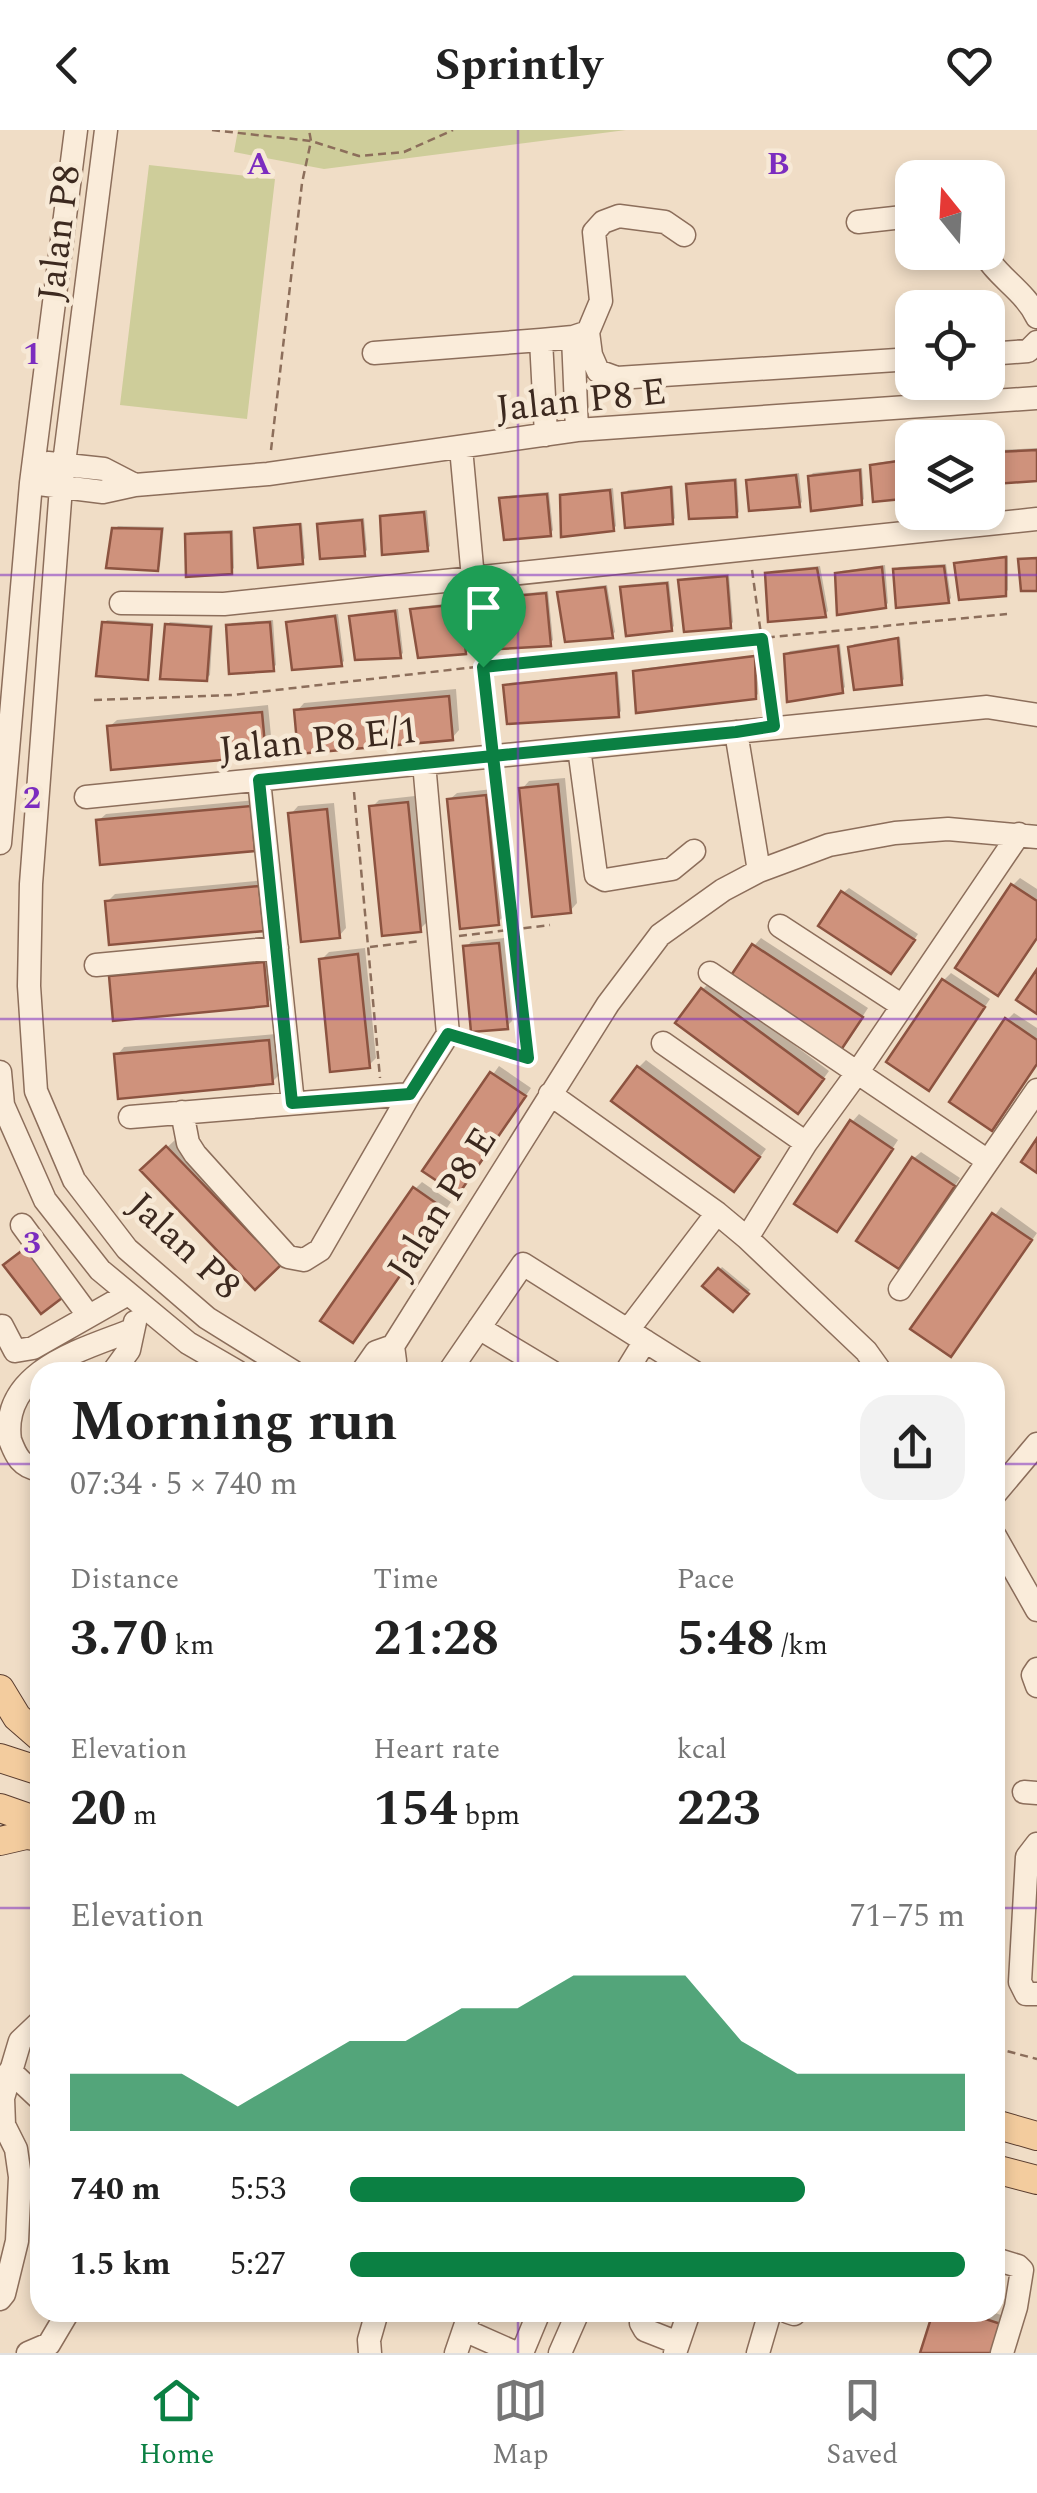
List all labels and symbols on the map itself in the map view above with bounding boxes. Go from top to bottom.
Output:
text: A [247,140,272,189]
text: B [767,140,789,189]
north arrow [895,160,1005,270]
street label: Jalan P8 [23,162,97,305]
text: 1 [23,330,41,379]
street label: Jalan P8 E [493,363,669,439]
pin [441,565,526,668]
street label: Jalan P8 E/1 [216,702,420,780]
text: 2 [23,774,41,823]
street label: Jalan P8 E [373,1116,513,1292]
street label: Jalan P8 [114,1179,253,1314]
text: 3 [23,1219,41,1268]

